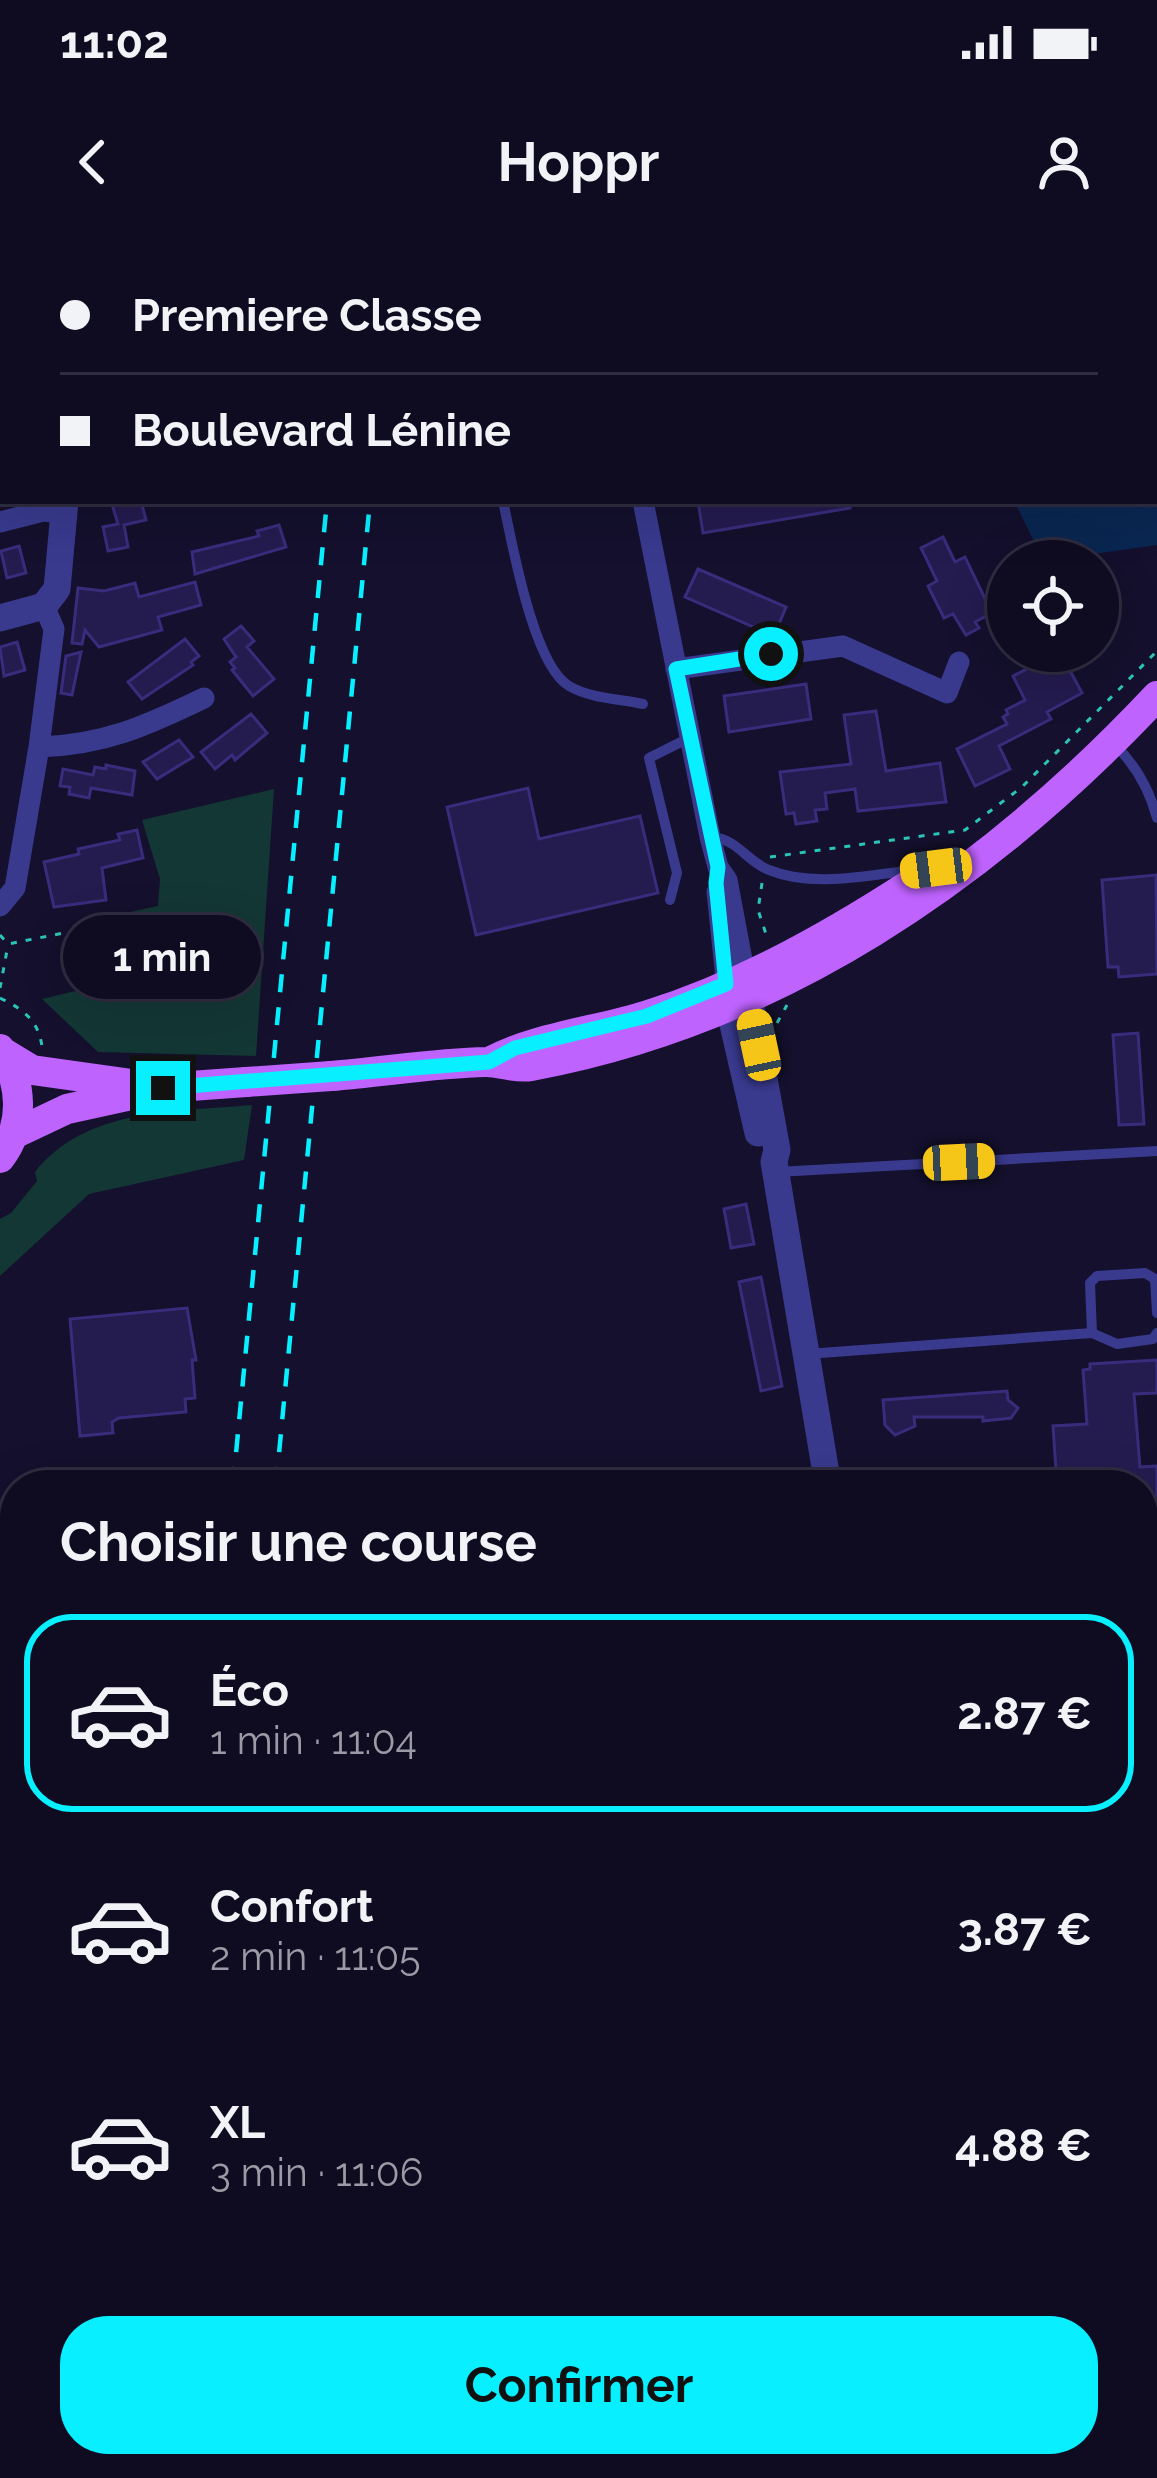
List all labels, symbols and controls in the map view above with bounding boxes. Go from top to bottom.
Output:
text: 11:02 [60,16,169,69]
icon: back [60,129,126,195]
icon: person [1031,129,1097,195]
text: Hoppr [498,130,659,194]
text: Premiere Classe [132,289,482,342]
text: Boulevard Lénine [132,404,511,457]
map controls [987,540,1119,672]
button: locate [987,540,1119,672]
route start [744,627,798,681]
car [898,846,974,890]
callout: 1 min [64,914,262,998]
text: 1 min [113,934,211,980]
car [734,1006,784,1084]
route end [136,1061,190,1115]
car [922,1142,996,1182]
text: Choisir une course [60,1510,537,1574]
icon: car [66,1659,174,1767]
text: Éco [210,1664,289,1717]
text: 2.87 € [957,1687,1092,1740]
text: 1 min · 11:04 [210,1717,417,1763]
icon: car [66,1875,174,1983]
text: Confort [210,1880,373,1933]
text: 3.87 € [958,1903,1092,1956]
text: 2 min · 11:05 [210,1933,420,1979]
icon: car [66,2091,174,2199]
text: XL [210,2096,265,2149]
text: 4.88 € [955,2119,1092,2172]
text: 3 min · 11:06 [210,2149,423,2195]
button: Confirmer [60,2316,1098,2454]

